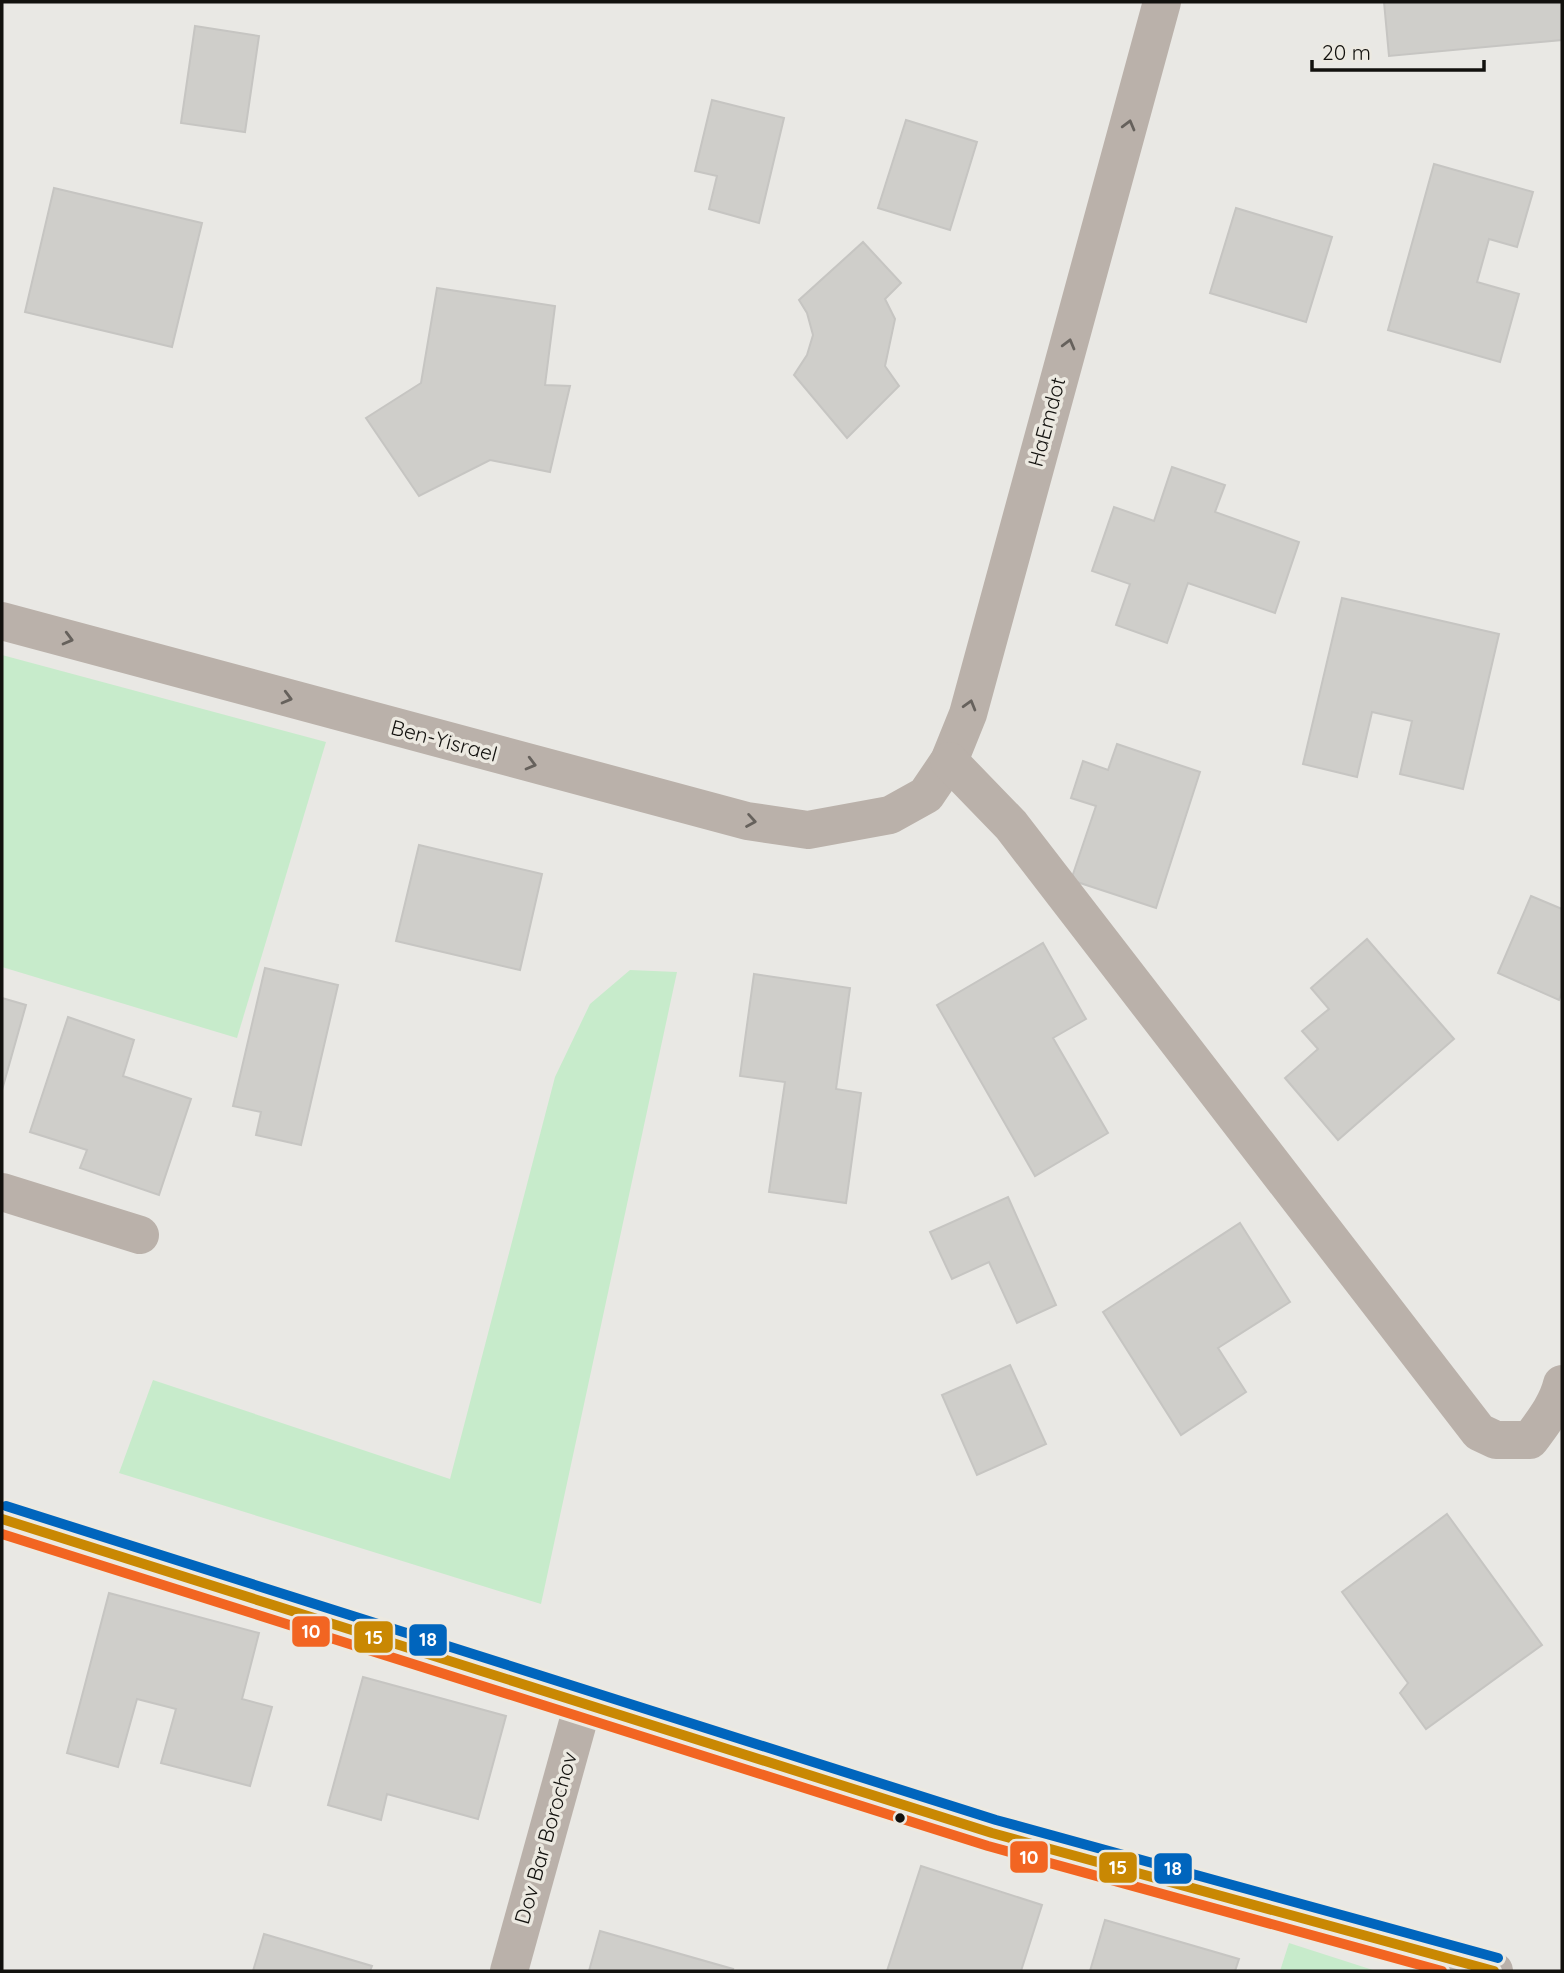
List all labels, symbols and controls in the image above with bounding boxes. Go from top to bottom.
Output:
scale bar [1312,28,1484,72]
text: 20 m [1322,39,1371,65]
one-way arrow [1121,119,1135,131]
one-way arrow [1060,338,1075,350]
street label: HaEmdot [1022,374,1070,469]
one-way arrow [61,631,73,645]
one-way arrow [281,690,293,704]
one-way arrow [961,699,976,711]
street label: Ben-Yisrael [388,713,500,767]
one-way arrow [524,756,536,770]
one-way arrow [745,813,757,828]
line badge: 10 [291,1615,331,1648]
text: 10 [301,1619,321,1643]
line badge: 15 [353,1620,394,1654]
line badge: 18 [408,1623,448,1657]
text: 15 [365,1625,383,1649]
text: 18 [419,1627,437,1651]
street label: Dov Bar Borochov [508,1749,582,1927]
unlabelled marker [893,1811,907,1825]
line badge: 10 [1009,1840,1049,1874]
text: 10 [1019,1845,1039,1869]
line badge: 15 [1098,1851,1138,1884]
line badge: 18 [1153,1852,1193,1885]
text: 15 [1109,1855,1127,1879]
text: 18 [1164,1856,1182,1880]

